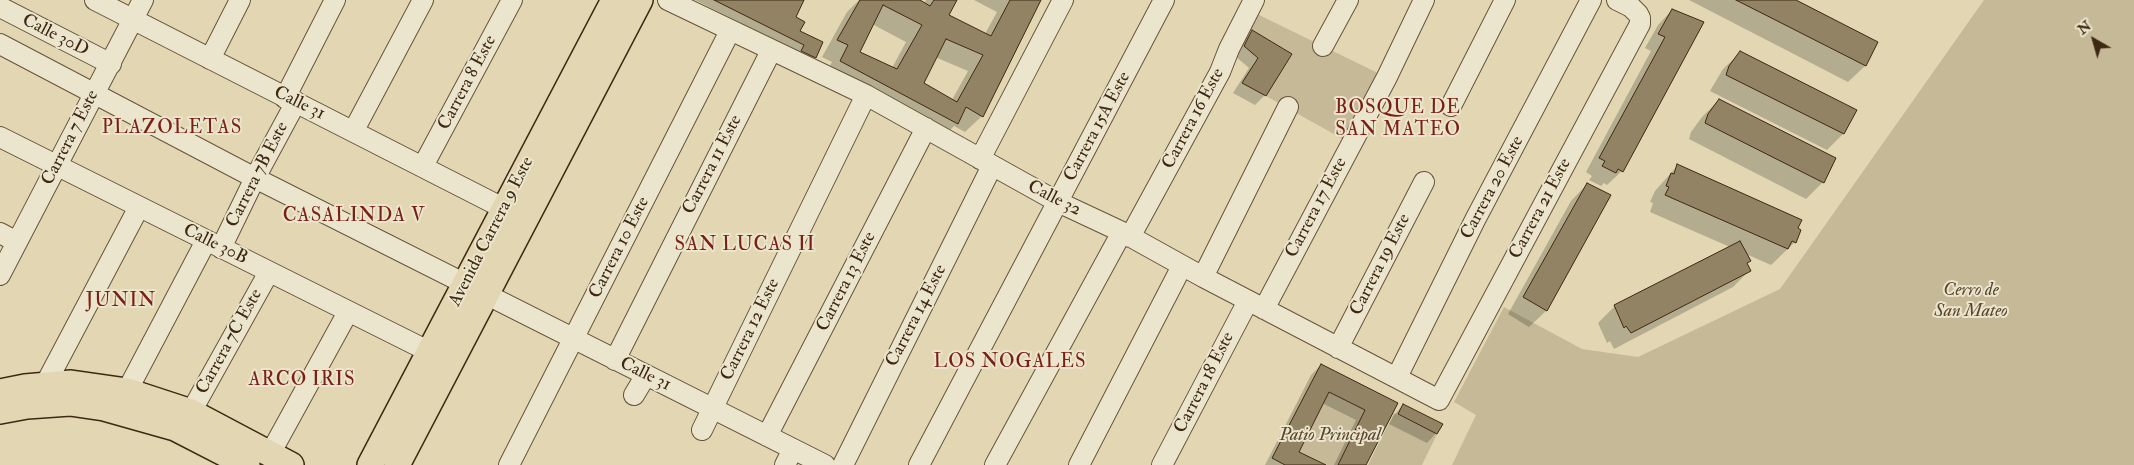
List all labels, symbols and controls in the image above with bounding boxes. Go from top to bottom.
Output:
street label: Calle 30D [18,10,92,62]
north arrow [2069,15,2119,65]
text: N [2074,17,2095,38]
street label: Carrera 8 Este [434,32,502,134]
street label: Carrera 16 Este [1158,65,1230,173]
street label: Carrera 15A Este [1060,68,1136,186]
street label: Calle 31 [270,82,328,126]
street label: Carrera 7 Este [38,87,104,189]
district label: BOSQUE DE SAN MATEO [1334,98,1462,142]
street label: Carrera 11 Este [679,112,747,218]
district label: PLAZOLETAS [101,118,243,140]
street label: Carrera 7B Este [222,119,294,231]
street label: Carrera 20 Este [1457,133,1529,243]
street label: Avenida Carrera 9 Este [445,154,539,310]
street label: Carrera 17 Este [1282,154,1352,262]
street label: Carrera 21 Este [1505,155,1577,263]
street label: Calle 32 [1024,176,1084,222]
street label: Carrera 10 Este [585,194,655,302]
district label: CASALINDA V [281,206,427,228]
street label: Carrera 19 Este [1346,211,1416,319]
street label: Calle 30B [179,220,251,270]
street label: Carrera 13 Este [813,229,881,335]
district label: SAN LUCAS II [673,235,817,257]
street label: Carrera 14 Este [882,261,952,371]
street label: Carrera 12 Este [717,275,785,385]
park label: Cerro de San Mateo [1934,280,2008,322]
street label: Carrera 7C Este [192,286,268,398]
district label: JUNIN [85,291,157,313]
street label: Carrera 18 Este [1170,329,1240,437]
district label: LOS NOGALES [932,352,1088,374]
street label: Calle 31 [616,353,674,397]
district label: ARCO IRIS [247,370,357,392]
park label: Patio Principal [1279,425,1381,447]

